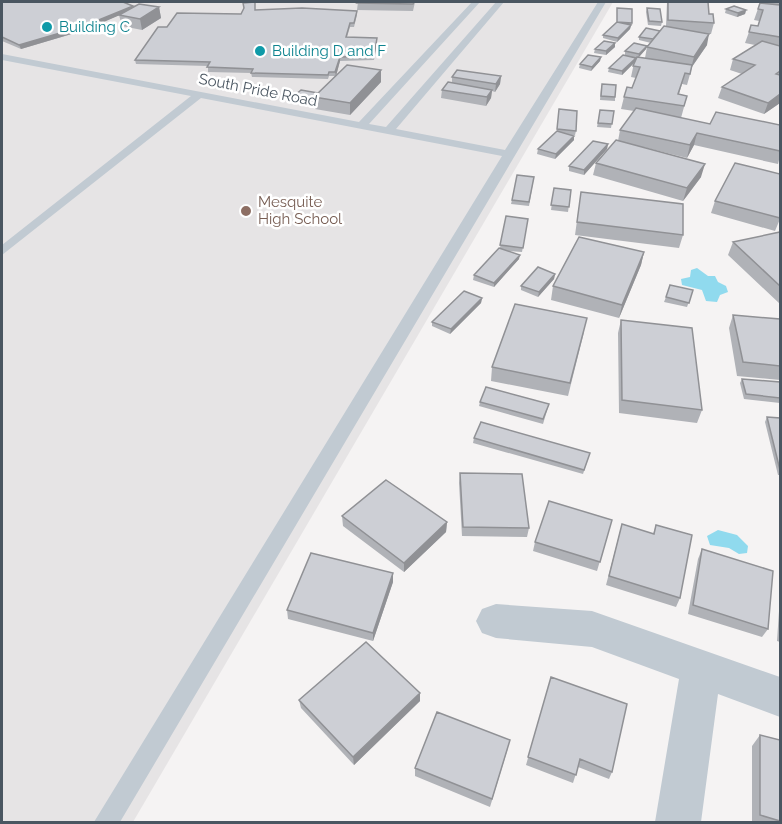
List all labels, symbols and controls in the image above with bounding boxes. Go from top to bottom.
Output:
place label: Building C [59,18,130,36]
marker: Building C [40,20,54,34]
place label: Building D and F [272,42,386,60]
marker: Building D and F [253,44,267,58]
street label: South Pride Road [197,70,319,110]
place label: Mesquite High School [258,193,343,228]
marker: Mesquite High School [239,204,253,218]

